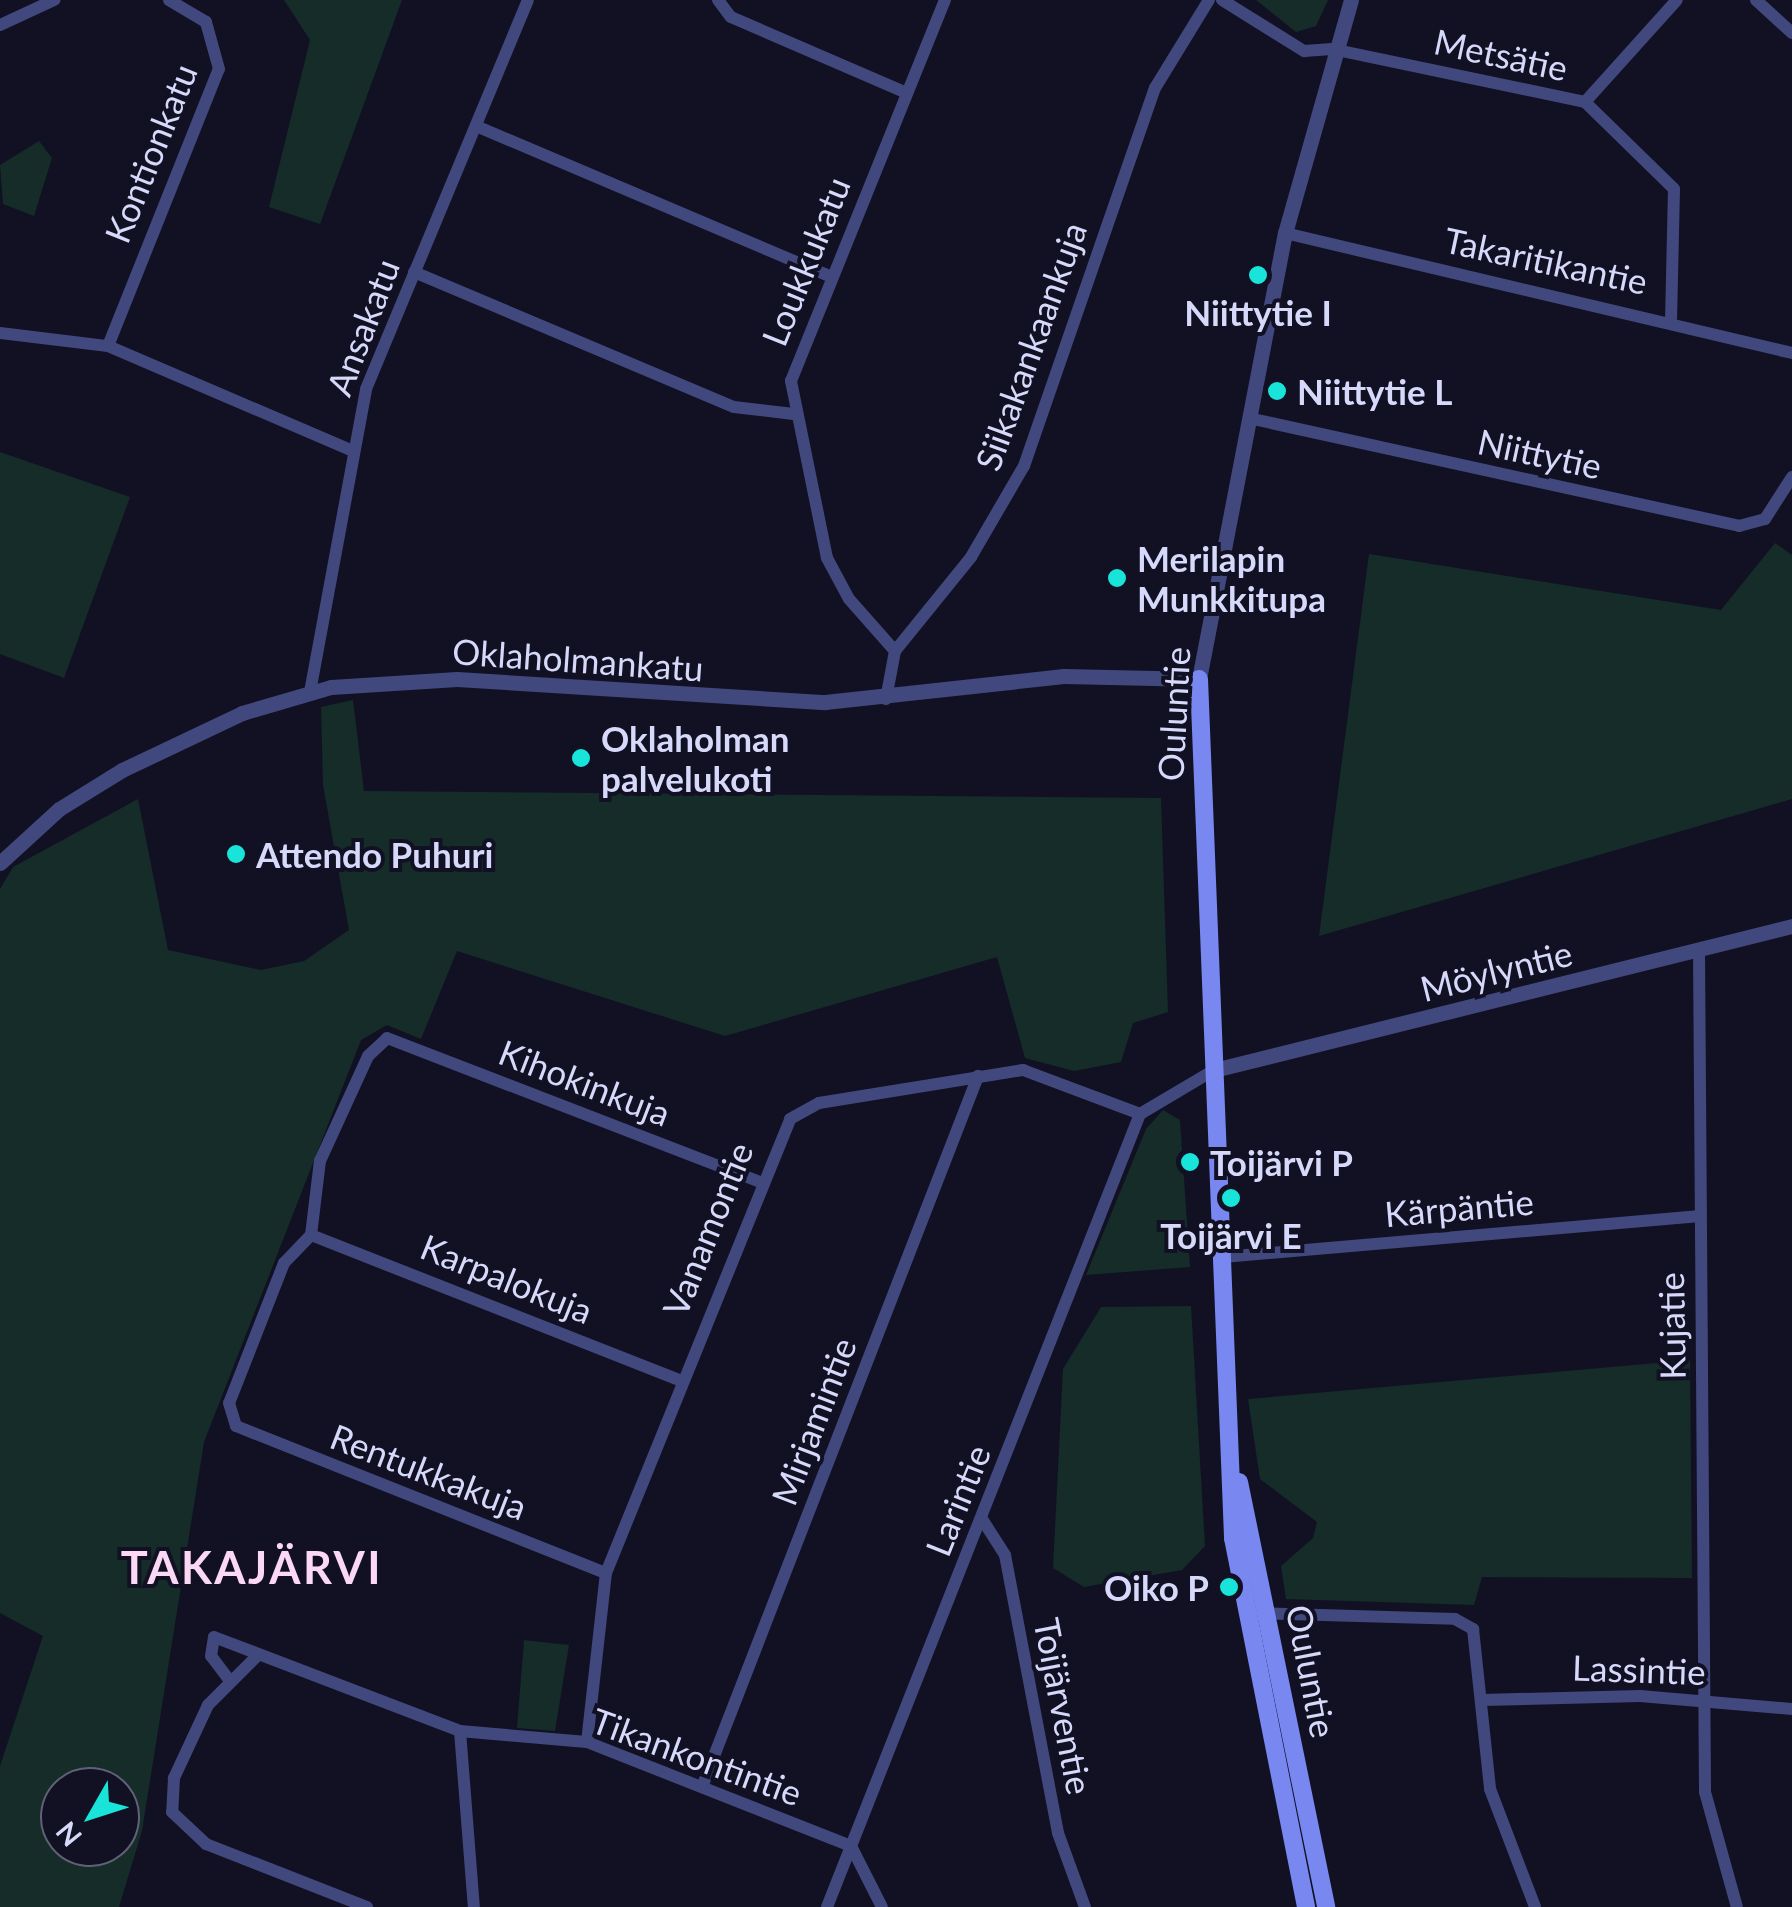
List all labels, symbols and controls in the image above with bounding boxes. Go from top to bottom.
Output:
street label: Metsätie [1431,19,1571,89]
street label: Kontionkatu [95,58,205,248]
street label: Loukkukatu [752,171,858,351]
street label: Siikakankaankuja [966,216,1094,476]
street label: Takaritikantie [1441,218,1651,302]
street label: Ansakatu [317,253,407,401]
marker: Niittytie I [1247,264,1269,286]
place label: Niittytie I [1184,291,1332,333]
place label: Niittytie L [1297,370,1452,412]
marker: Niittytie L [1266,380,1288,402]
street label: Niittytie [1474,419,1606,487]
place label: Merilapin Munkkitupa [1137,537,1326,619]
marker: Merilapin Munkkitupa [1106,567,1128,589]
street label: Oklaholmankatu [451,629,705,689]
street label: Ouluntie [1149,646,1197,782]
place label: Oklaholman palvelukoti [601,717,790,799]
marker: Oklaholman palvelukoti [570,747,592,769]
place label: Attendo Puhuri [256,833,493,875]
marker: Attendo Puhuri [225,843,247,865]
street label: Möylyntie [1416,931,1576,1009]
street label: Kihokinkuja [494,1030,676,1134]
street label: Vanamontie [653,1136,761,1322]
place label: Toijärvi P [1210,1141,1353,1183]
marker: Toijärvi P [1179,1151,1201,1173]
street label: Kärpäntie [1383,1180,1535,1234]
marker: Toijärvi E [1220,1187,1242,1209]
place label: Toijärvi E [1160,1214,1302,1256]
street label: Karpalokuja [415,1225,599,1331]
street label: Kujatie [1649,1272,1693,1380]
street label: Mirjamintie [762,1331,864,1511]
street label: Rentukkakuja [325,1414,533,1528]
street label: Larintie [916,1438,998,1562]
district label: TAKAJÄRVI [121,1541,383,1595]
place label: Oiko P [1104,1566,1209,1608]
marker: Oiko P [1218,1576,1240,1598]
street label: Ouluntie [1279,1601,1345,1741]
street label: Toijärventie [1026,1614,1102,1798]
street label: Lassintie [1572,1646,1706,1692]
street label: Tikankontintie [586,1699,808,1813]
north arrow [40,1767,140,1867]
text: N [48,1816,88,1854]

